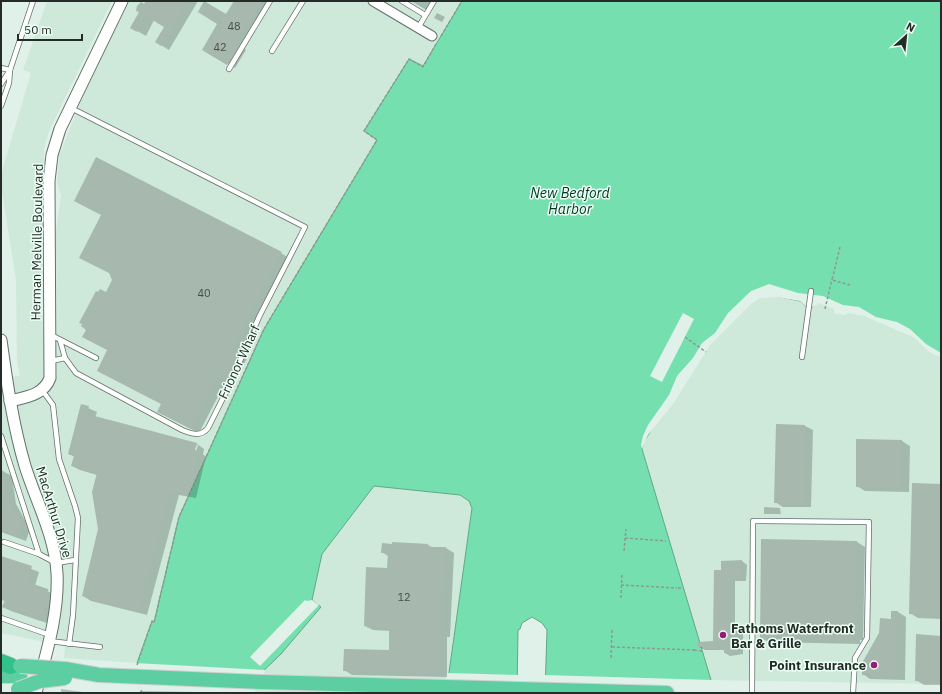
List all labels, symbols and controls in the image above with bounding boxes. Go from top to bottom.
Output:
scale bar [18,16,82,42]
north arrow [886,16,926,56]
house number: 48 [227,19,241,33]
text: N [904,19,917,35]
text: 50 m [24,22,52,37]
house number: 42 [213,40,227,54]
street label: Herman Melville Boulevard [27,163,47,321]
water label: New Bedford Harbor [530,184,611,218]
house number: 40 [197,286,211,300]
street label: Frionor Wharf [214,322,264,402]
street label: MacArthur Drive [32,464,76,560]
house number: 12 [397,590,411,604]
place label: Fathoms Waterfront Bar & Grille [731,620,854,652]
marker: Fathoms Waterfront Bar & Grille [718,630,728,640]
place label: Point Insurance [769,657,866,674]
marker: Point Insurance [869,660,879,670]

